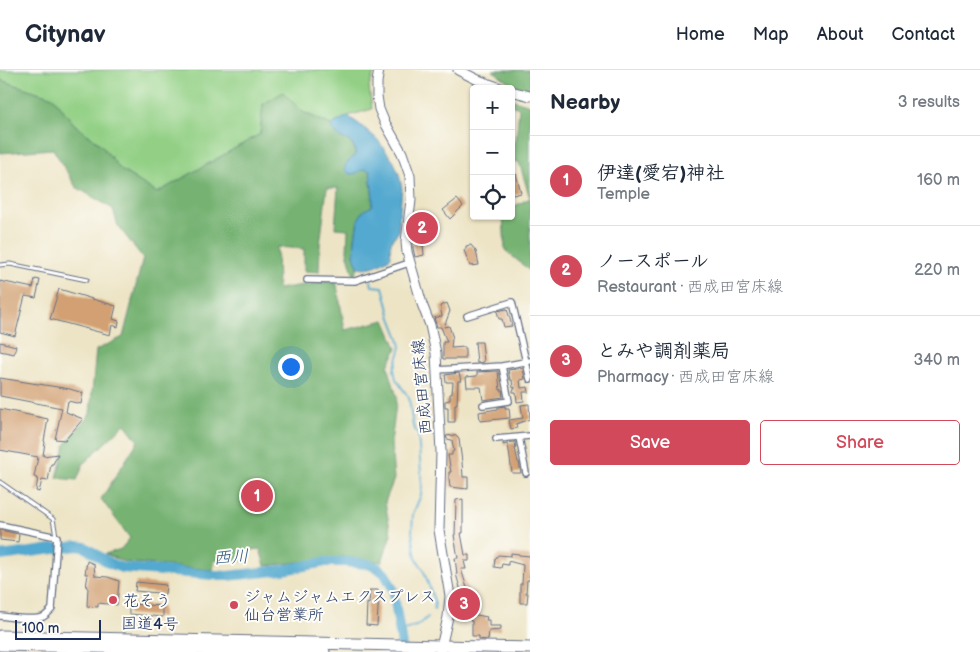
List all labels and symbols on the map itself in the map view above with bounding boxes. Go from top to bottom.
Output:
pin: 2 [406,209,438,247]
street label: 西成田宮床線 [409,338,436,436]
your location [278,354,304,380]
pin: 1 [241,477,273,515]
water label: 西川 [213,546,250,569]
pin: 3 [448,585,480,623]
place label: ジャムジャムエクスプレス 仙台営業所 [244,588,436,625]
place label: 花そう [123,592,171,611]
marker: 花そう [107,594,119,606]
marker: ジャムジャムエクスプレス 仙台営業所 [228,599,240,611]
street label: 国道4号 [121,614,179,635]
scale bar [15,617,101,640]

